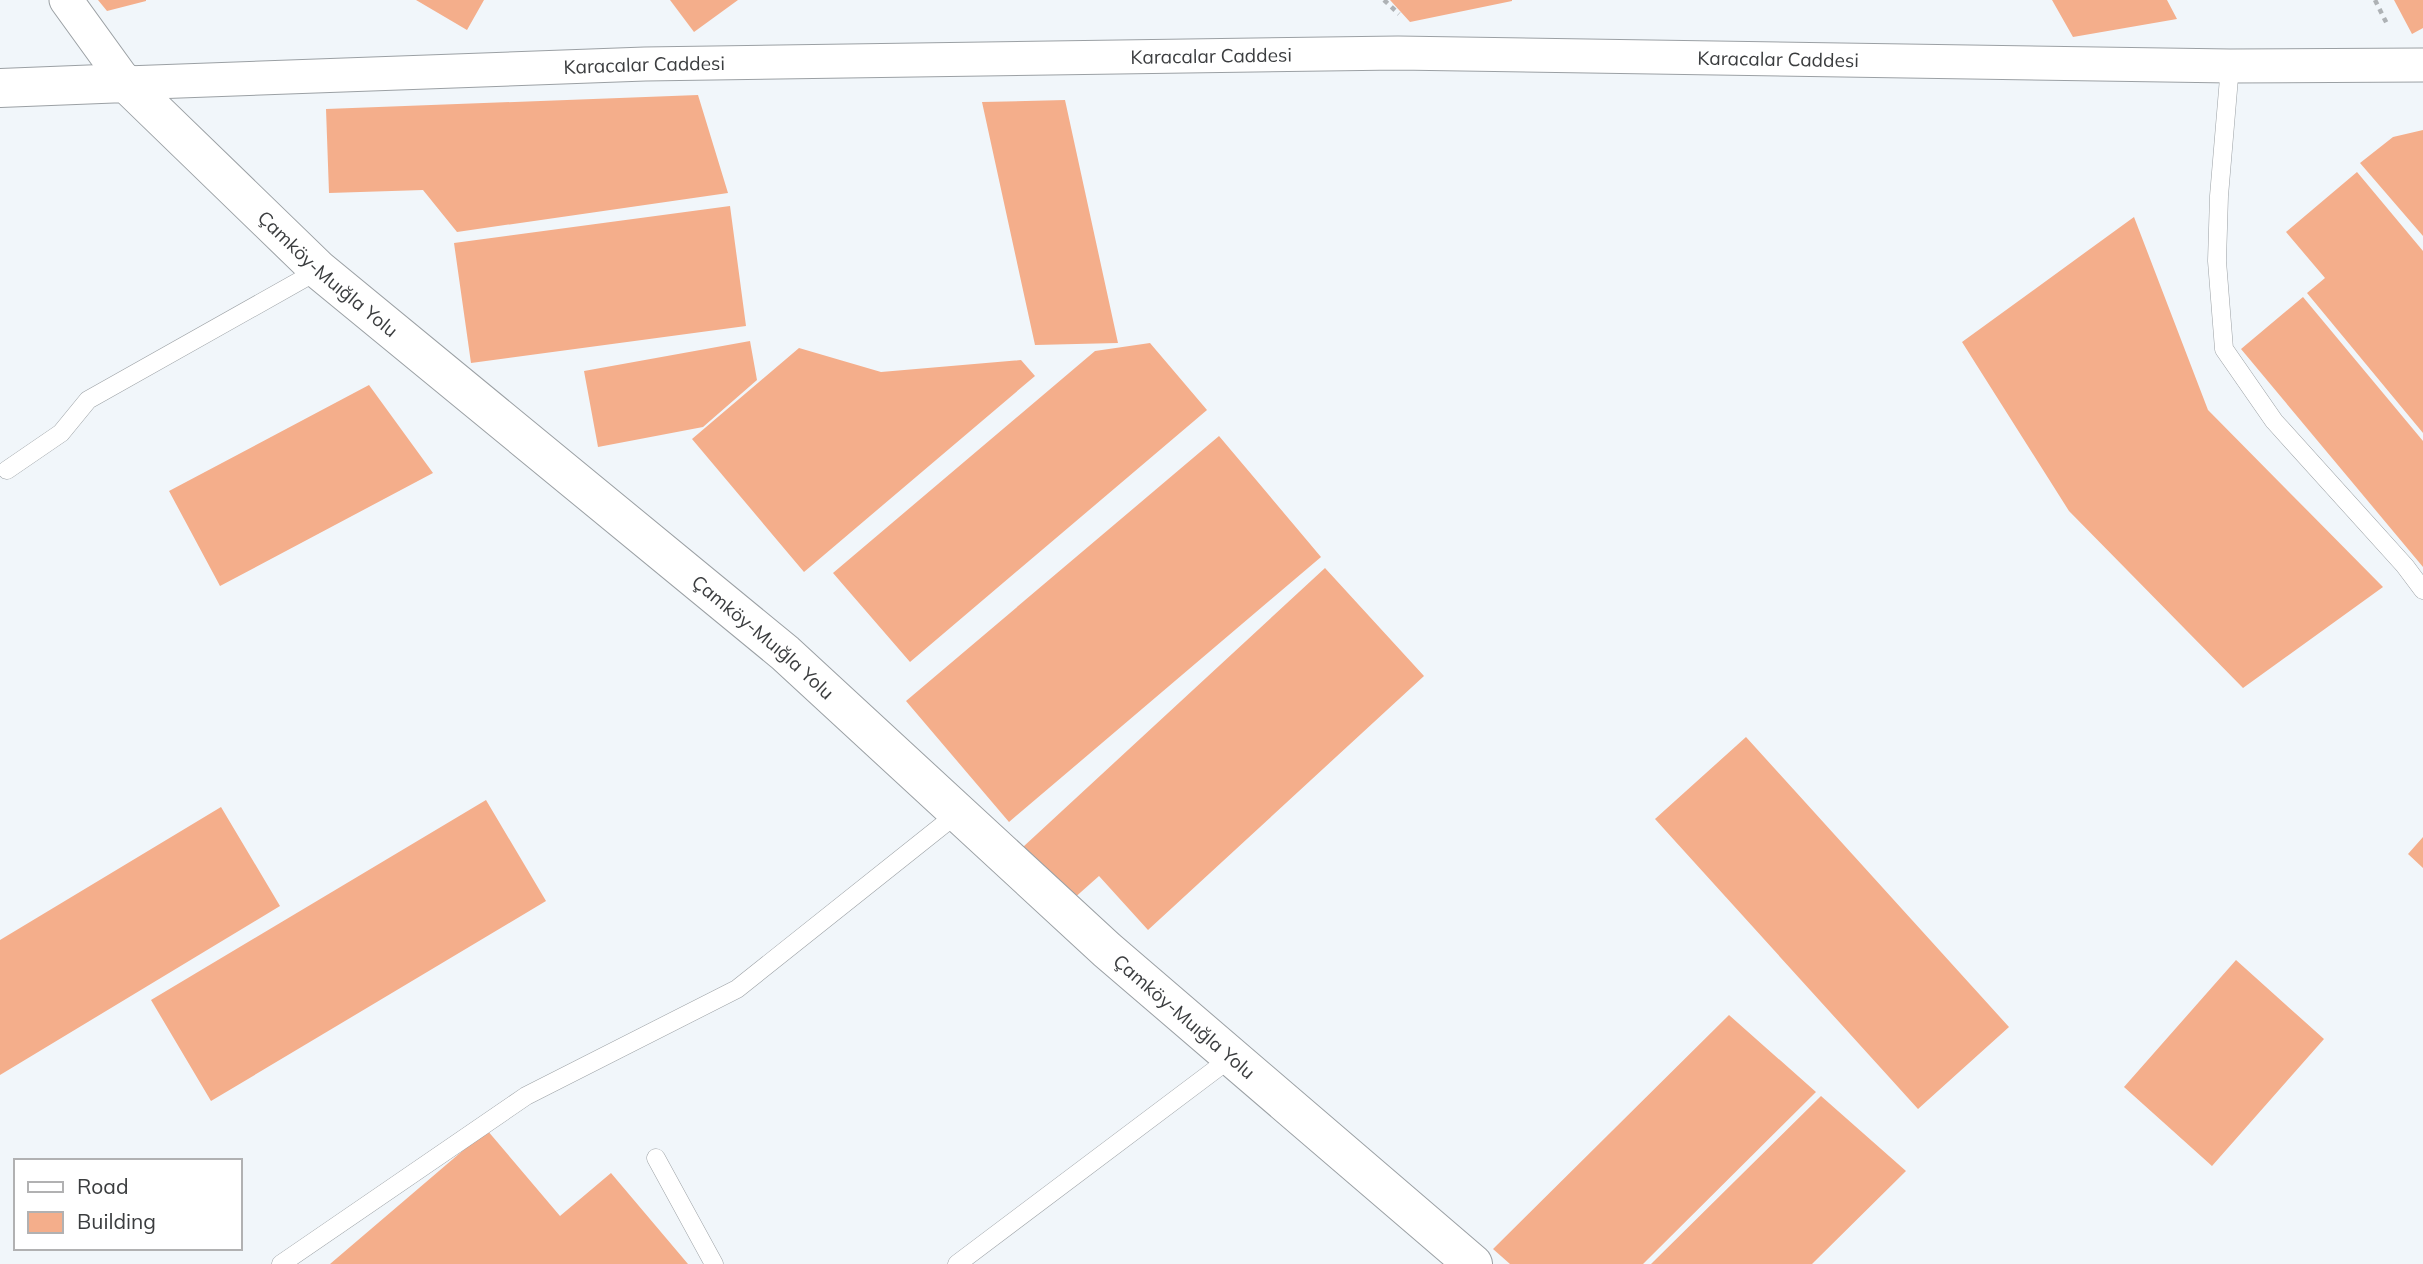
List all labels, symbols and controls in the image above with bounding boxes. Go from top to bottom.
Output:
street label: Karacalar Caddesi [1130,43,1292,69]
street label: Karacalar Caddesi [1697,46,1859,72]
street label: Karacalar Caddesi [563,51,725,79]
street label: Çamköy-Muığla Yolu [253,205,403,342]
street label: Çamköy-Muığla Yolu [687,570,839,704]
street label: Çamköy-Muığla Yolu [1108,949,1260,1084]
legend [14,1159,242,1250]
text: Road [77,1173,128,1199]
text: Building [77,1208,156,1234]

